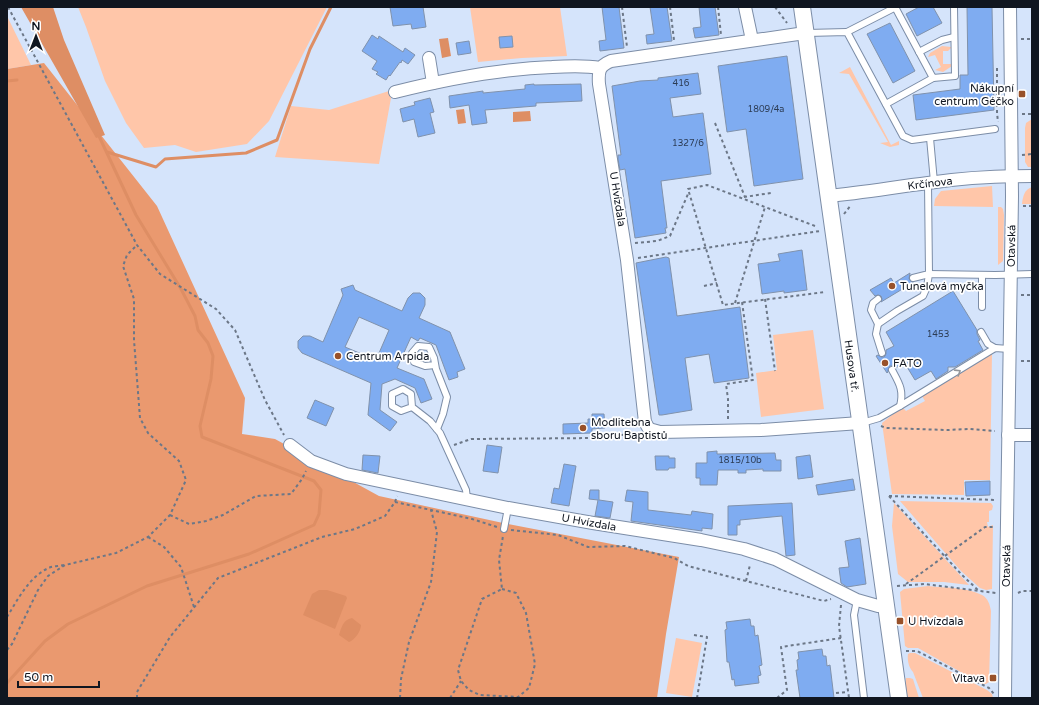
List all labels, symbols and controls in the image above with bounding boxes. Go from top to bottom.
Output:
north arrow [16,16,56,56]
text: N [32,20,40,33]
house number: 416 [673,78,690,89]
place label: Nákupní centrum Géčko [934,82,1014,108]
marker: Nákupní centrum Géčko [1017,89,1027,99]
house number: 1809/4a [748,104,784,115]
house number: 1327/6 [672,138,704,149]
street label: U Hvízdala [607,171,628,228]
street label: Krčínova [907,174,953,193]
street label: Otavská [1005,225,1018,267]
place label: Tunelová myčka [900,280,984,293]
marker: Tunelová myčka [887,281,897,291]
house number: 1453 [927,329,949,340]
street label: Husova tř. [841,339,862,393]
place label: Centrum Arpida [346,350,430,363]
marker: Centrum Arpida [333,351,343,361]
place label: FATO [893,357,922,370]
marker: FATO [880,358,890,368]
one-way arrow [954,369,961,376]
place label: Modlitebna sboru Baptistů [591,416,667,442]
marker: Modlitebna sboru Baptistů [578,423,588,433]
house number: 1815/10b [718,455,762,466]
street label: U Hvízdala [560,511,617,534]
street label: Otavská [1000,545,1013,587]
place label: U Hvízdala [908,615,964,628]
marker: U Hvízdala [895,616,905,626]
scale bar [18,663,99,689]
text: 50 m [24,670,53,684]
place label: Vltava [952,672,985,685]
marker: Vltava [988,673,998,683]

